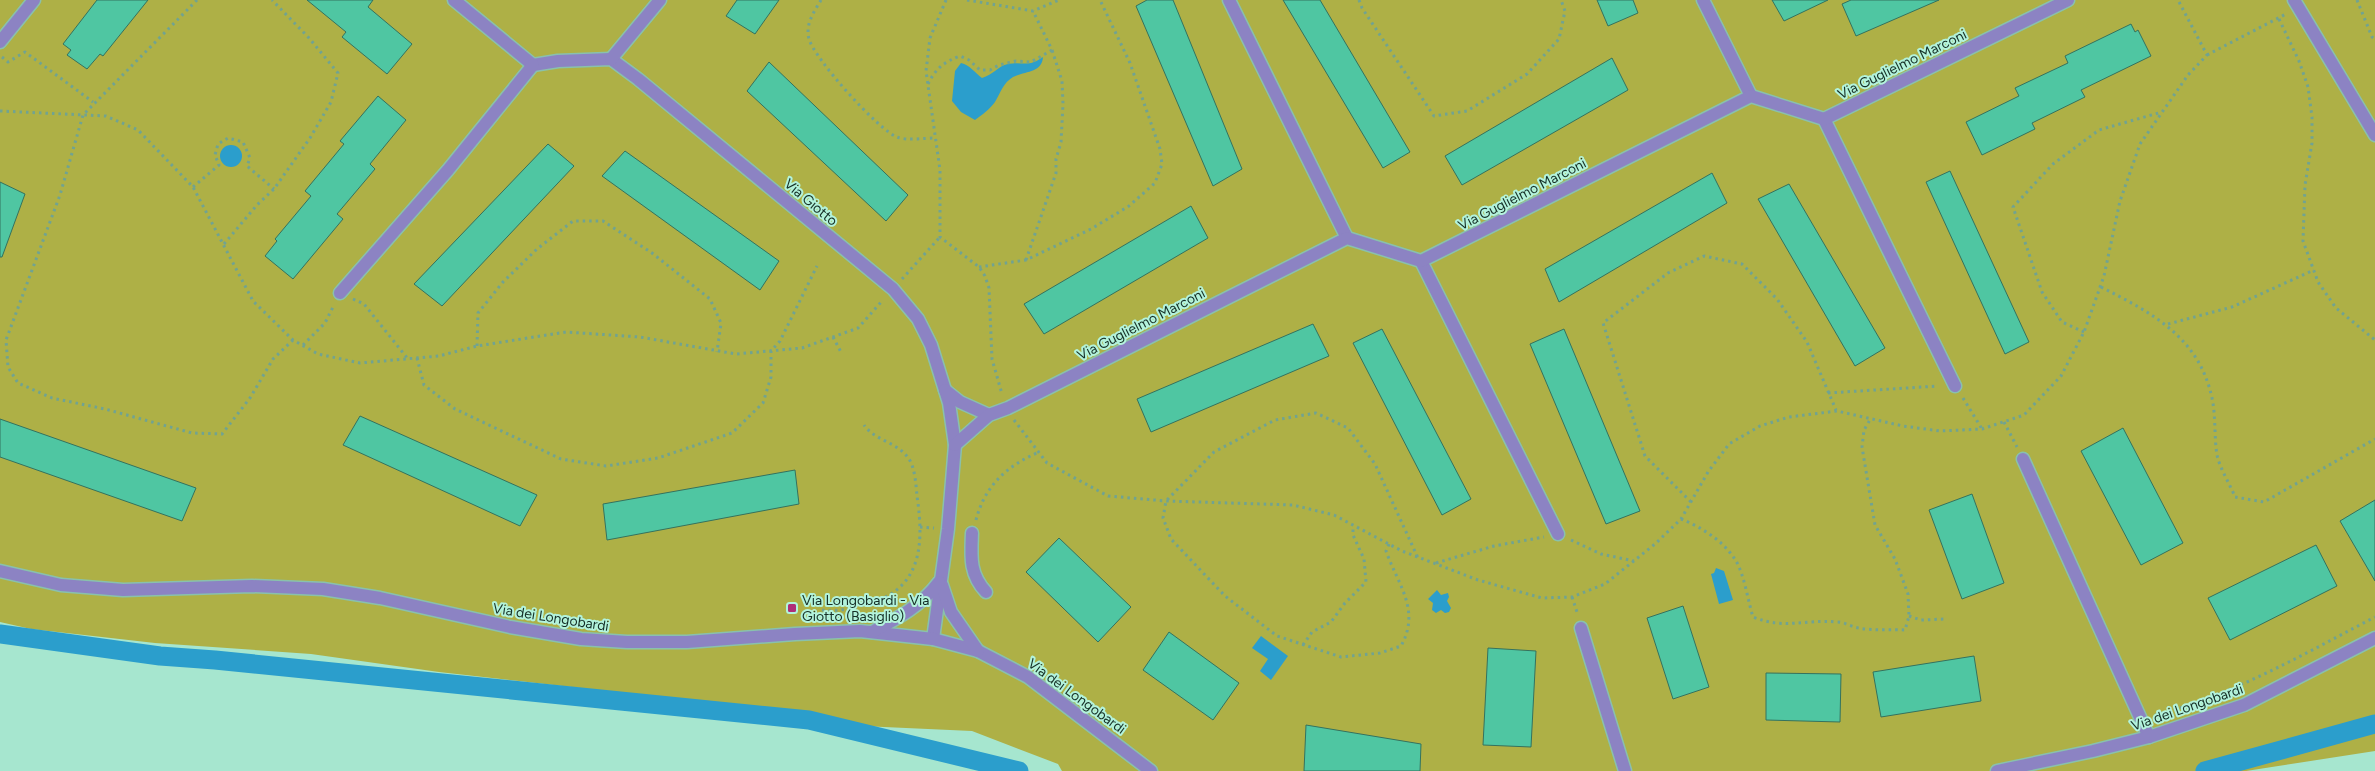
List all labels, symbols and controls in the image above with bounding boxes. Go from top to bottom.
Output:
street label: Via Guglielmo Marconi [1835,26,1969,103]
street label: Via Guglielmo Marconi [1455,155,1589,234]
street label: Via Giotto [781,175,841,230]
street label: Via Guglielmo Marconi [1074,285,1208,364]
place label: Via Longobardi - Via Giotto (Basiglio) [802,592,929,625]
street label: Via dei Longobardi [492,600,610,635]
marker: Via Longobardi - Via Giotto (Basiglio) [786,602,798,614]
street label: Via dei Longobardi [1024,655,1129,738]
street label: Via dei Longobardi [2129,680,2245,735]

